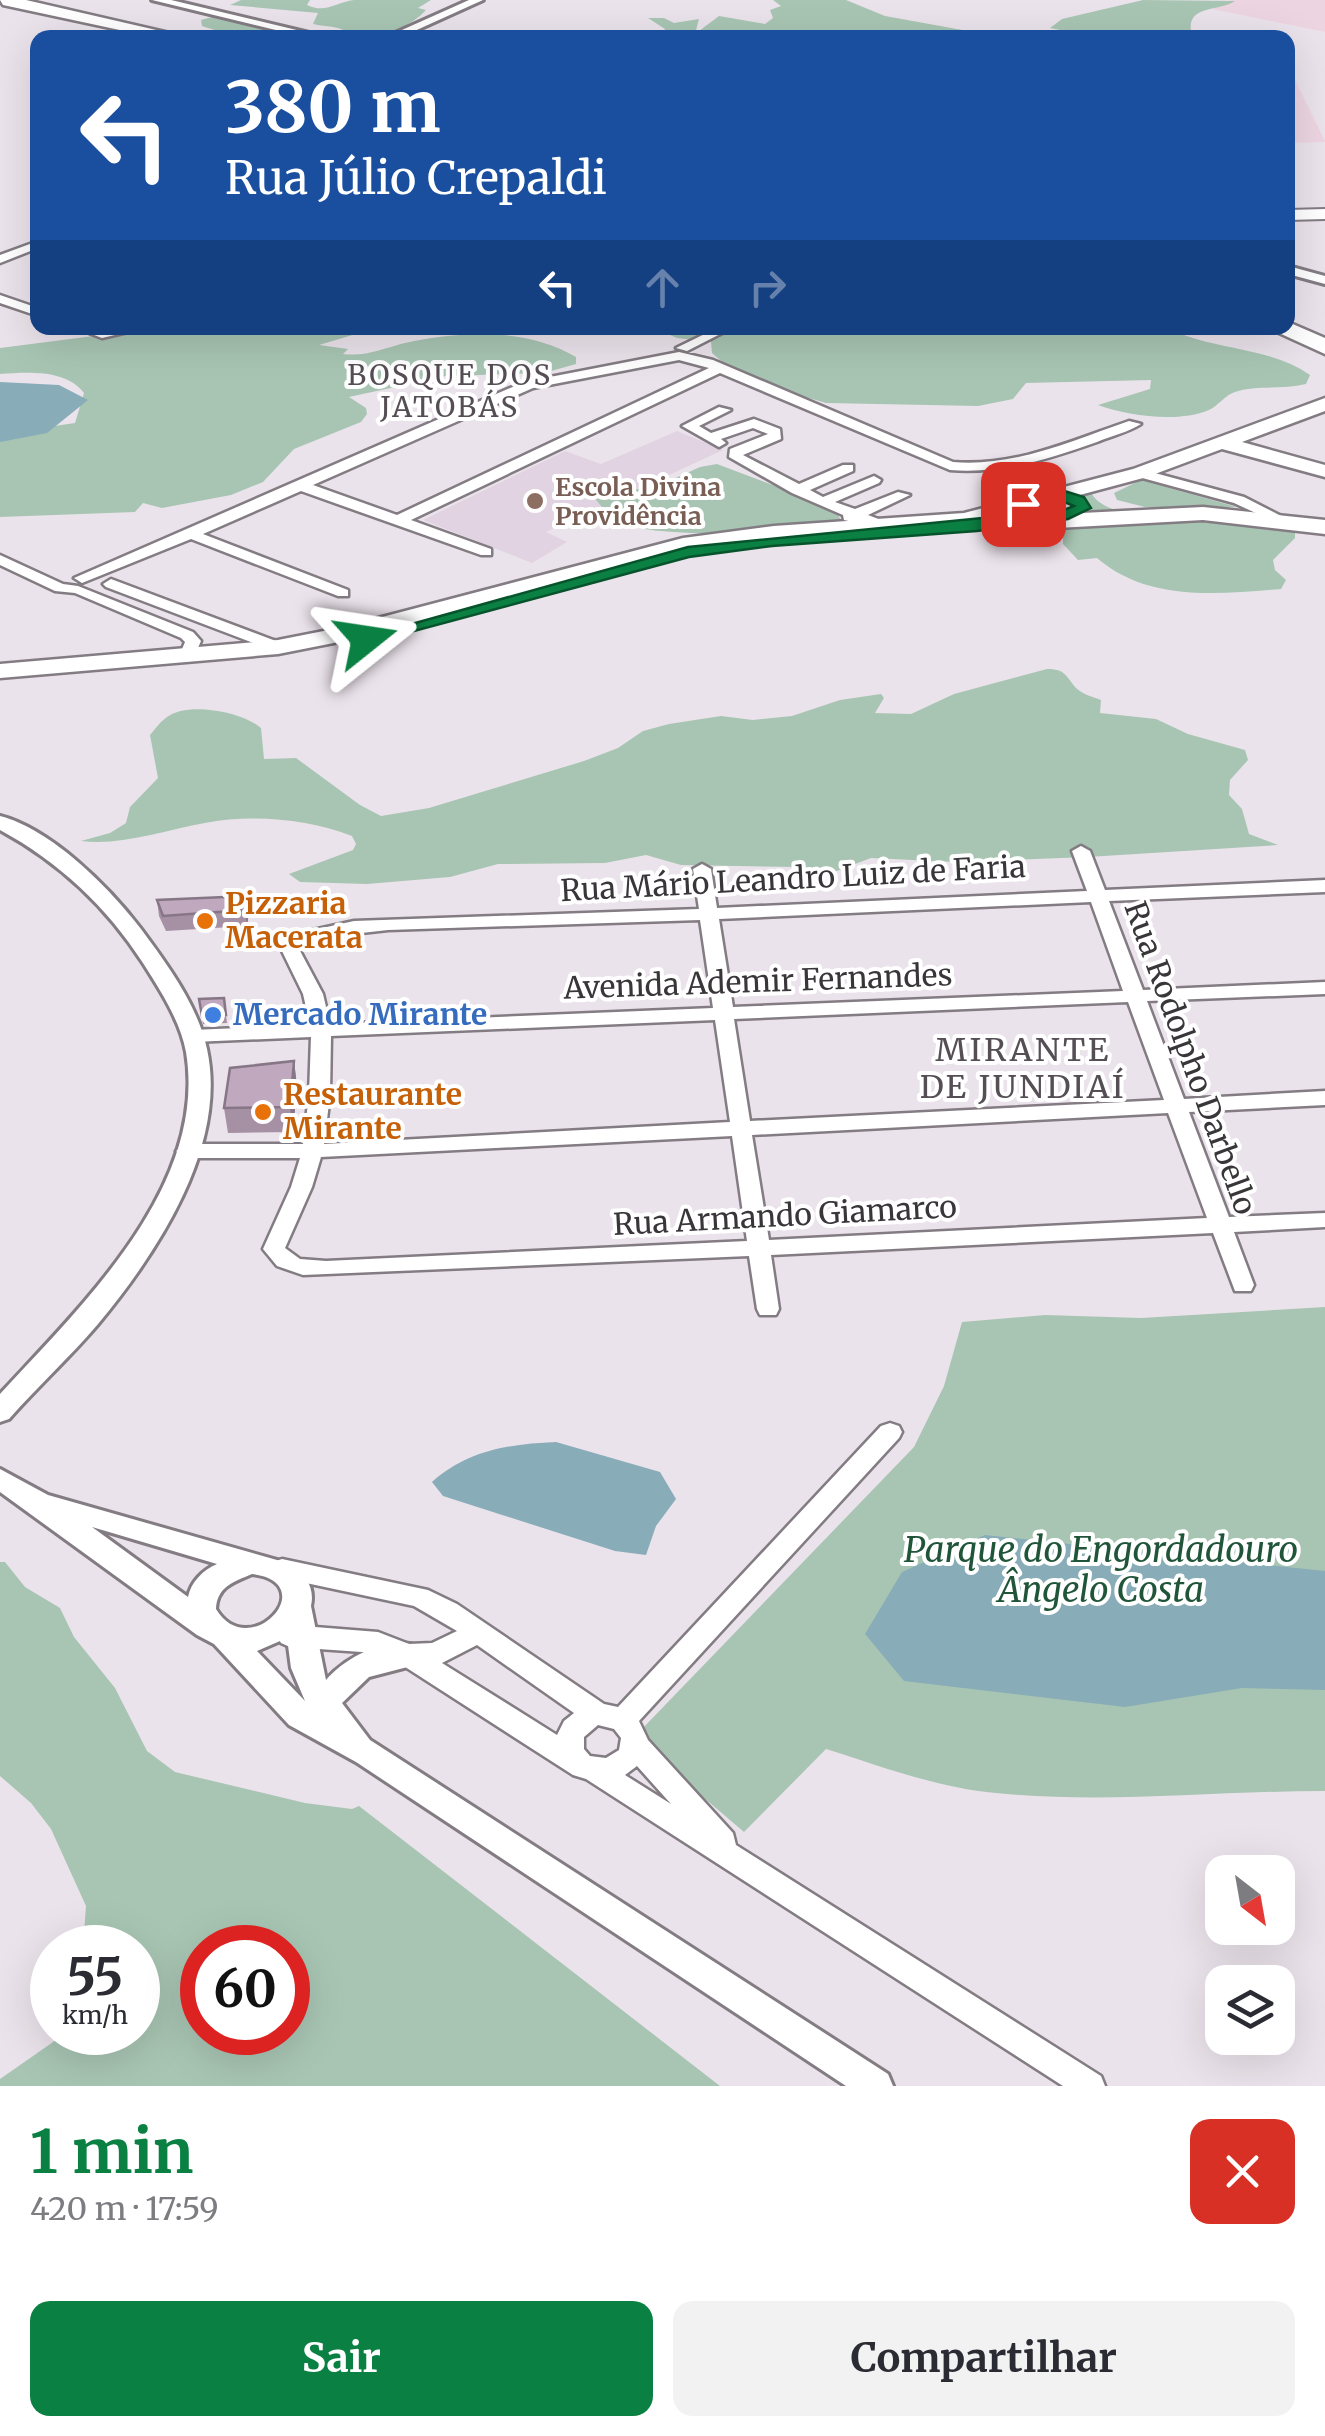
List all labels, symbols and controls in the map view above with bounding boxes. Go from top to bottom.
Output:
text: 380 m [225,63,441,151]
icon: left [60,70,190,200]
text: Rua Júlio Crepaldi [225,150,607,206]
icon: left [530,260,585,315]
icon: ahead [635,260,690,315]
icon: right [740,260,795,315]
district label: BOSQUE DOS JATOBÁS [347,357,553,425]
pin [981,462,1066,547]
place label: Escola Divina Providência [555,471,721,532]
icon: arrive [996,477,1051,532]
marker: Escola Divina Providência [524,490,546,512]
position arrow [314,587,418,691]
street label: Rua Mário Leandro Luiz de Faria [560,847,1026,909]
place label: Pizzaria Macerata [225,884,363,956]
street label: Rua Rodolpho Darbello [1117,896,1265,1219]
marker: Pizzaria Macerata [194,910,216,932]
street label: Avenida Ademir Fernandes [562,955,953,1007]
place label: Mercado Mirante [233,995,487,1033]
marker: Mercado Mirante [202,1004,224,1026]
district label: MIRANTE DE JUNDIAÍ [920,1030,1126,1107]
place label: Restaurante Mirante [283,1075,462,1147]
marker: Restaurante Mirante [252,1101,274,1123]
street label: Rua Armando Giamarco [612,1187,958,1243]
park label: Parque do Engordadouro Ângelo Costa [904,1528,1298,1612]
north arrow [1205,1855,1295,1945]
map controls [1205,1855,1295,2055]
speed limit sign: 60 [180,1925,310,2055]
text: 55 [67,1946,123,2009]
button: layers [1205,1965,1295,2055]
text: km/h [62,1999,128,2031]
text: 1 min [30,2114,193,2189]
button: close [1190,2119,1295,2224]
text: 420 m · 17:59 [30,2189,219,2229]
button: Sair [30,2301,653,2416]
button: Compartilhar [673,2301,1295,2416]

